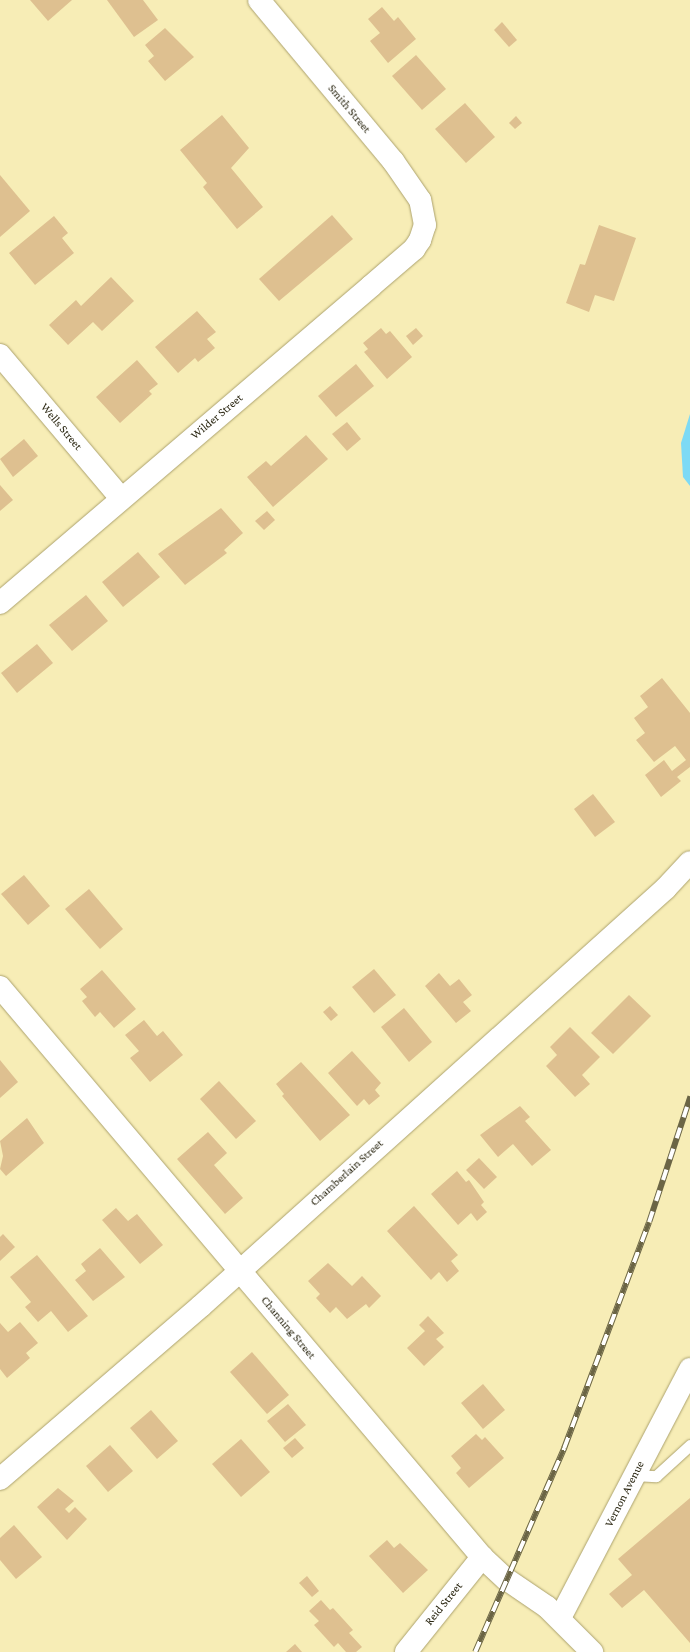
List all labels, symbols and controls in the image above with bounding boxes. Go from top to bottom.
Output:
street label: Smith Street [324,82,374,136]
street label: Wilder Street [188,391,246,443]
street label: Wells Street [37,400,85,454]
street label: Chamberlain Street [308,1137,386,1209]
street label: Channing Street [258,1294,318,1362]
street label: Vernon Avenue [602,1459,648,1529]
street label: Reid Street [422,1579,466,1629]

